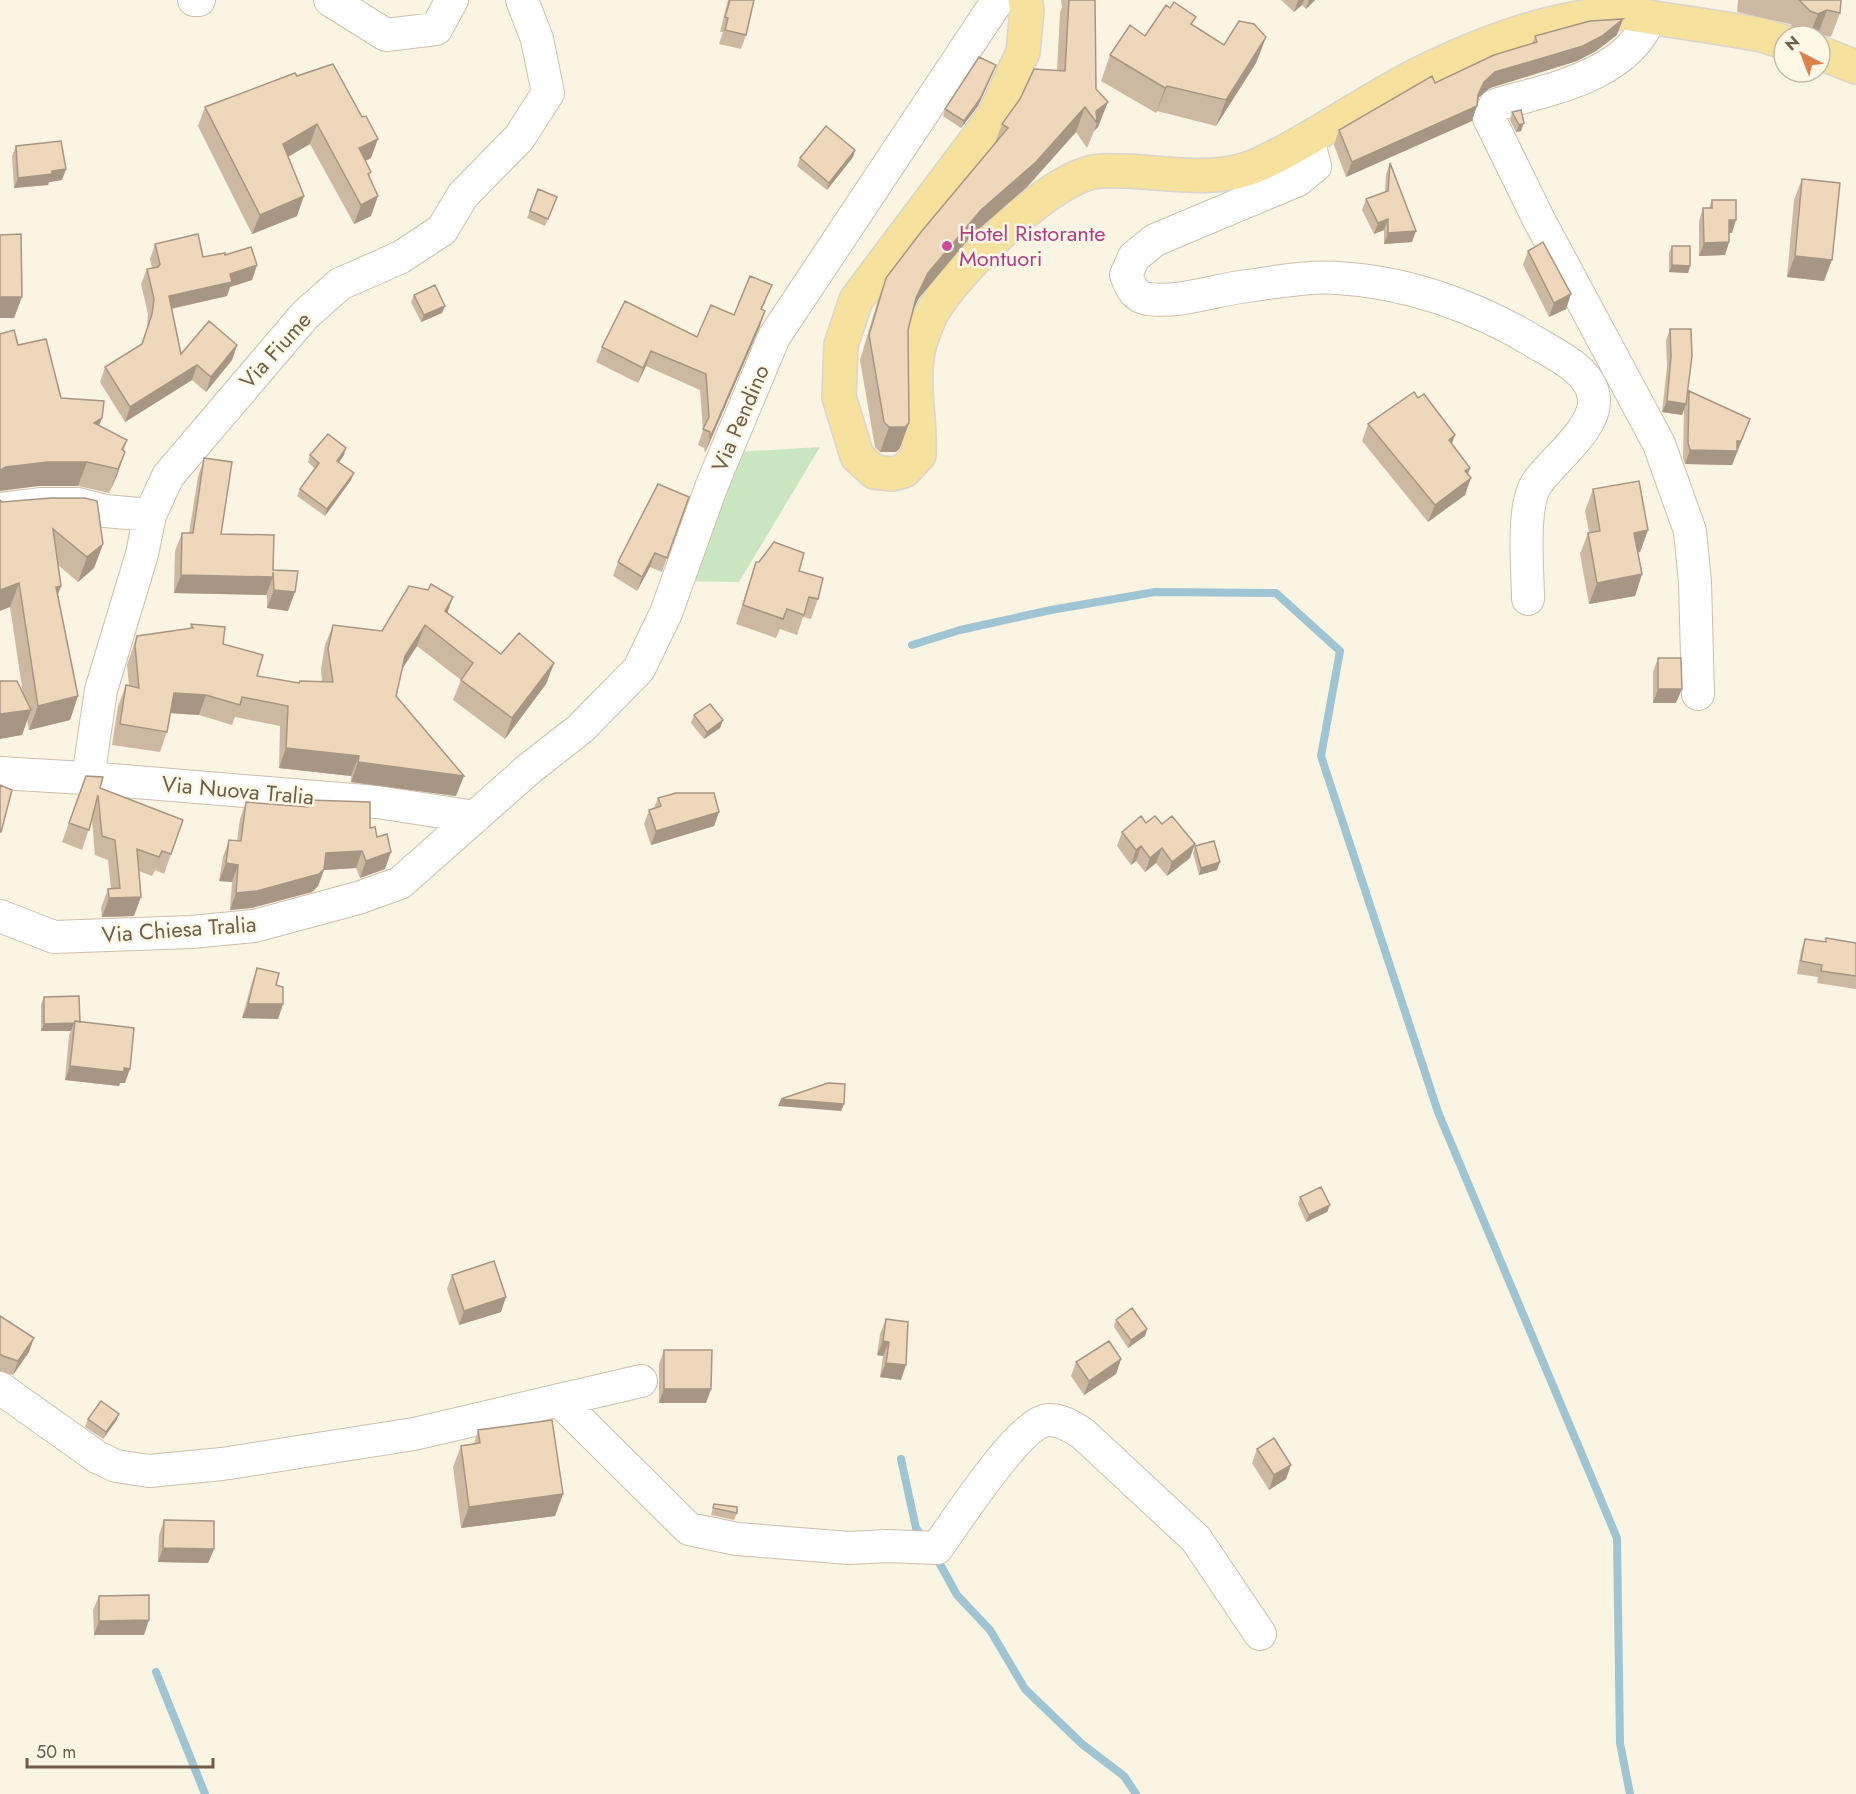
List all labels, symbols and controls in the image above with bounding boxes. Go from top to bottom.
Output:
north arrow [1772,24,1832,84]
text: N [1780,30,1805,56]
place label: Hotel Ristorante Montuori [959,217,1106,274]
marker: Hotel Ristorante Montuori [940,239,954,253]
street label: Via Fiume [232,304,318,396]
street label: Via Pendino [703,359,777,477]
street label: Via Nuova Tralia [161,767,315,813]
street label: Via Chiesa Tralia [101,908,257,950]
scale bar [27,1731,213,1769]
text: 50 m [36,1739,76,1765]

